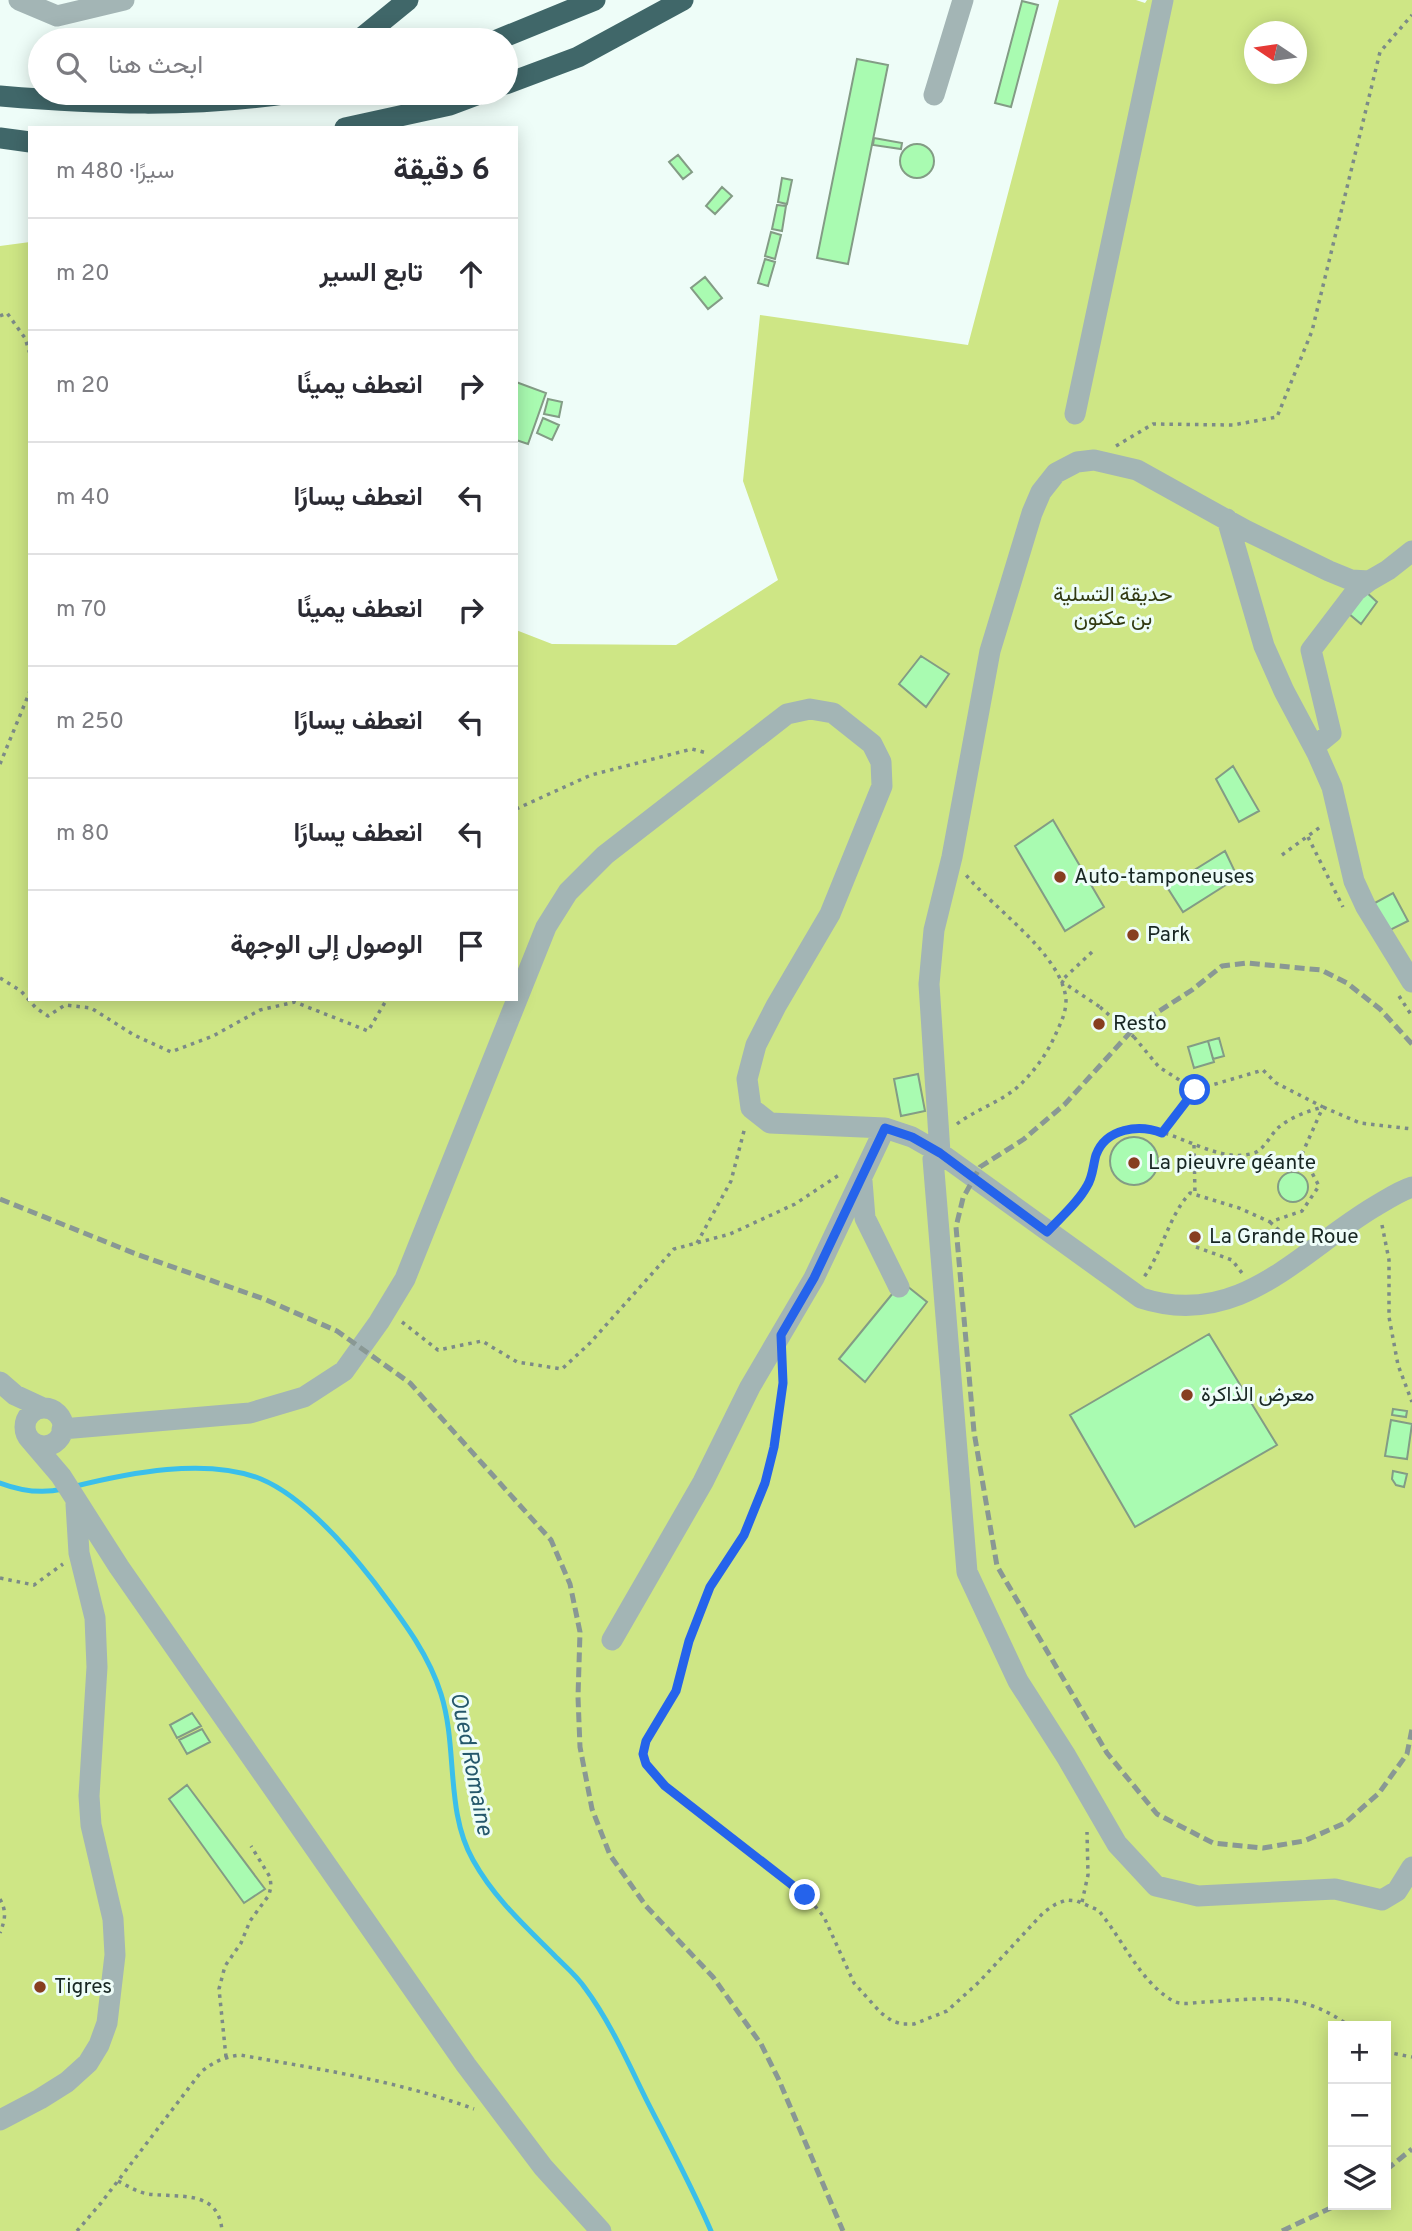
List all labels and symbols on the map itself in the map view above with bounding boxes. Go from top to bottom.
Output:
north arrow [1244,21,1307,84]
park label: حديقة التسلية بن عكنون [1053,582,1173,633]
place label: Auto-tamponeuses [1074,864,1255,891]
marker: Auto-tamponeuses [1052,869,1068,885]
place label: Park [1147,922,1190,949]
marker: Park [1125,927,1141,943]
place label: Resto [1113,1011,1167,1038]
marker: Resto [1091,1016,1107,1032]
route start [1179,1074,1210,1105]
place label: La pieuvre géante [1148,1150,1316,1177]
marker: La pieuvre géante [1126,1155,1142,1171]
place label: La Grande Roue [1209,1224,1359,1251]
marker: La Grande Roue [1187,1229,1203,1245]
place label: معرض الذاكرة [1201,1382,1314,1409]
marker: معرض الذاكرة [1179,1387,1195,1403]
water label: Oued Romaine [442,1690,498,1839]
route end [789,1879,820,1910]
place label: Tigres [54,1974,112,2001]
marker: Tigres [32,1979,48,1995]

